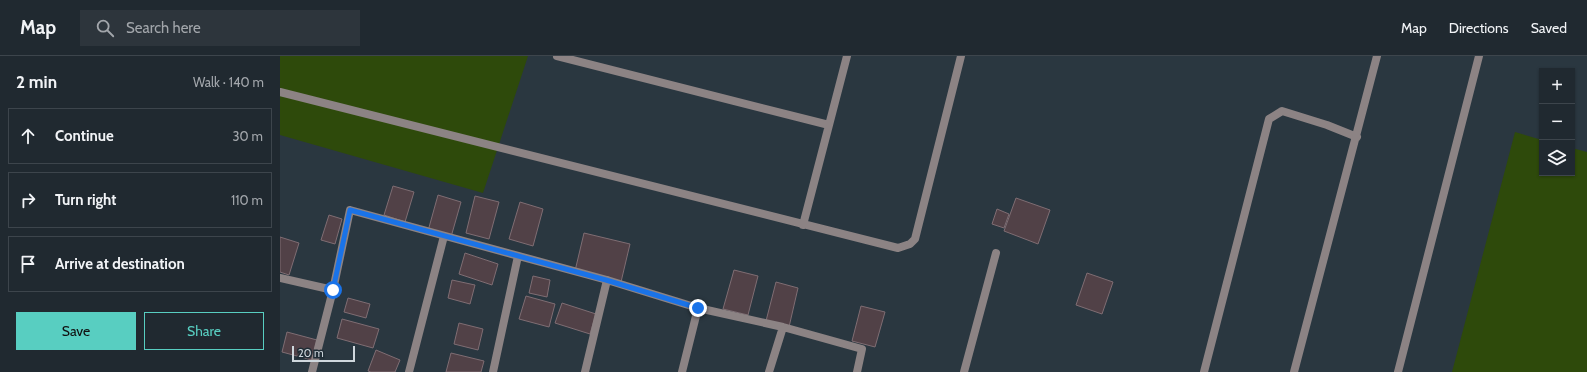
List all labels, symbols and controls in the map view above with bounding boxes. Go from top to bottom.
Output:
search box [80,10,360,46]
text: Map [20,16,56,39]
icon: search [94,17,116,39]
text: Search here [126,19,201,37]
text: Map [1401,19,1427,37]
text: Directions [1449,19,1509,37]
text: Saved [1531,19,1567,37]
map controls [1539,68,1575,176]
button: + [1539,68,1575,104]
text: 2 min [16,72,57,92]
text: Walk · 140 m [193,74,264,90]
button: − [1539,104,1575,140]
icon: ahead [17,125,39,147]
text: Continue [55,127,114,145]
text: 30 m [233,128,263,144]
button: layers [1539,140,1575,176]
icon: right [17,189,39,211]
text: Turn right [55,191,116,209]
text: 110 m [231,192,263,208]
icon: arrive [17,253,39,275]
text: Arrive at destination [55,255,185,273]
route start [324,281,342,299]
route end [689,299,707,317]
button: Save [16,312,136,350]
button: Share [144,312,264,350]
scale bar [292,344,355,363]
text: 20 m [298,346,324,360]

